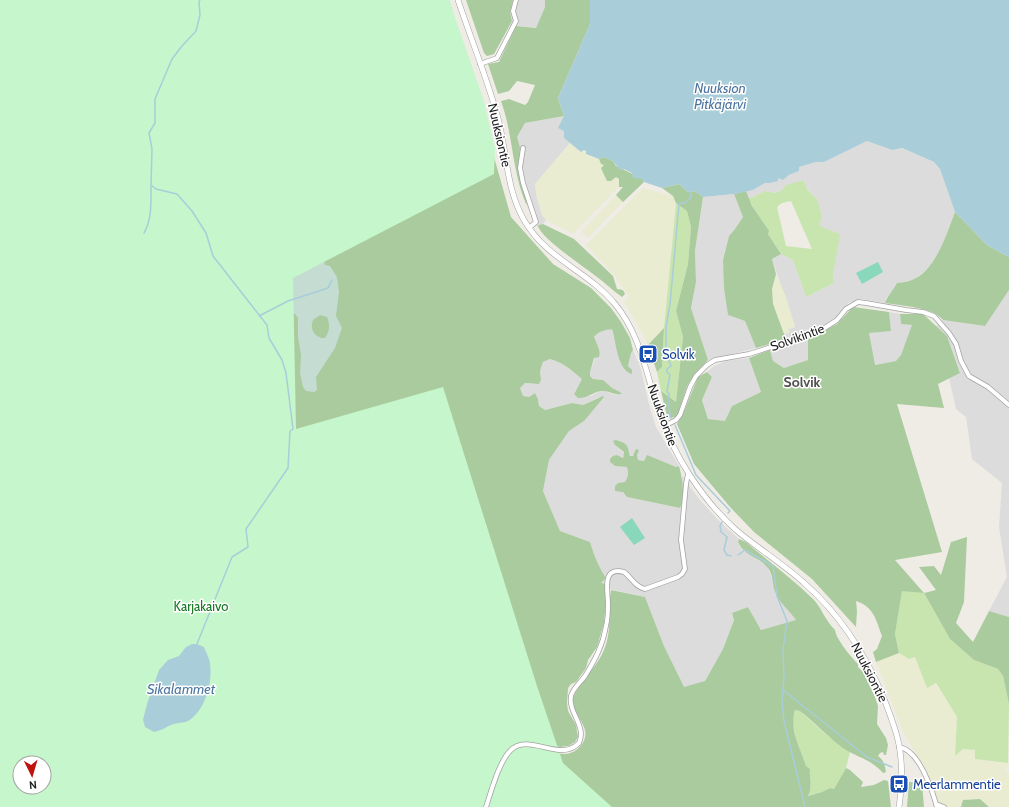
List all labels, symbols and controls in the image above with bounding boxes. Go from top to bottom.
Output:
water label: Nuuksion Pitkäjärvi [694,79,747,113]
street label: Nuuksiontie [485,102,515,169]
street label: Solvikintie [768,320,827,354]
bus stop icon: Solvik [637,343,659,365]
place label: Solvik [662,346,695,362]
district label: Solvik [784,373,821,391]
street label: Nuuksiontie [644,382,682,448]
park label: Karjakaivo [174,598,228,615]
street label: Nuuksiontie [848,640,892,705]
water label: Sikalammet [147,680,216,698]
north arrow [12,755,52,795]
bus stop icon: Meerlammentie [888,773,910,795]
place label: Meerlammentie [913,776,1001,792]
text: N [28,778,37,792]

